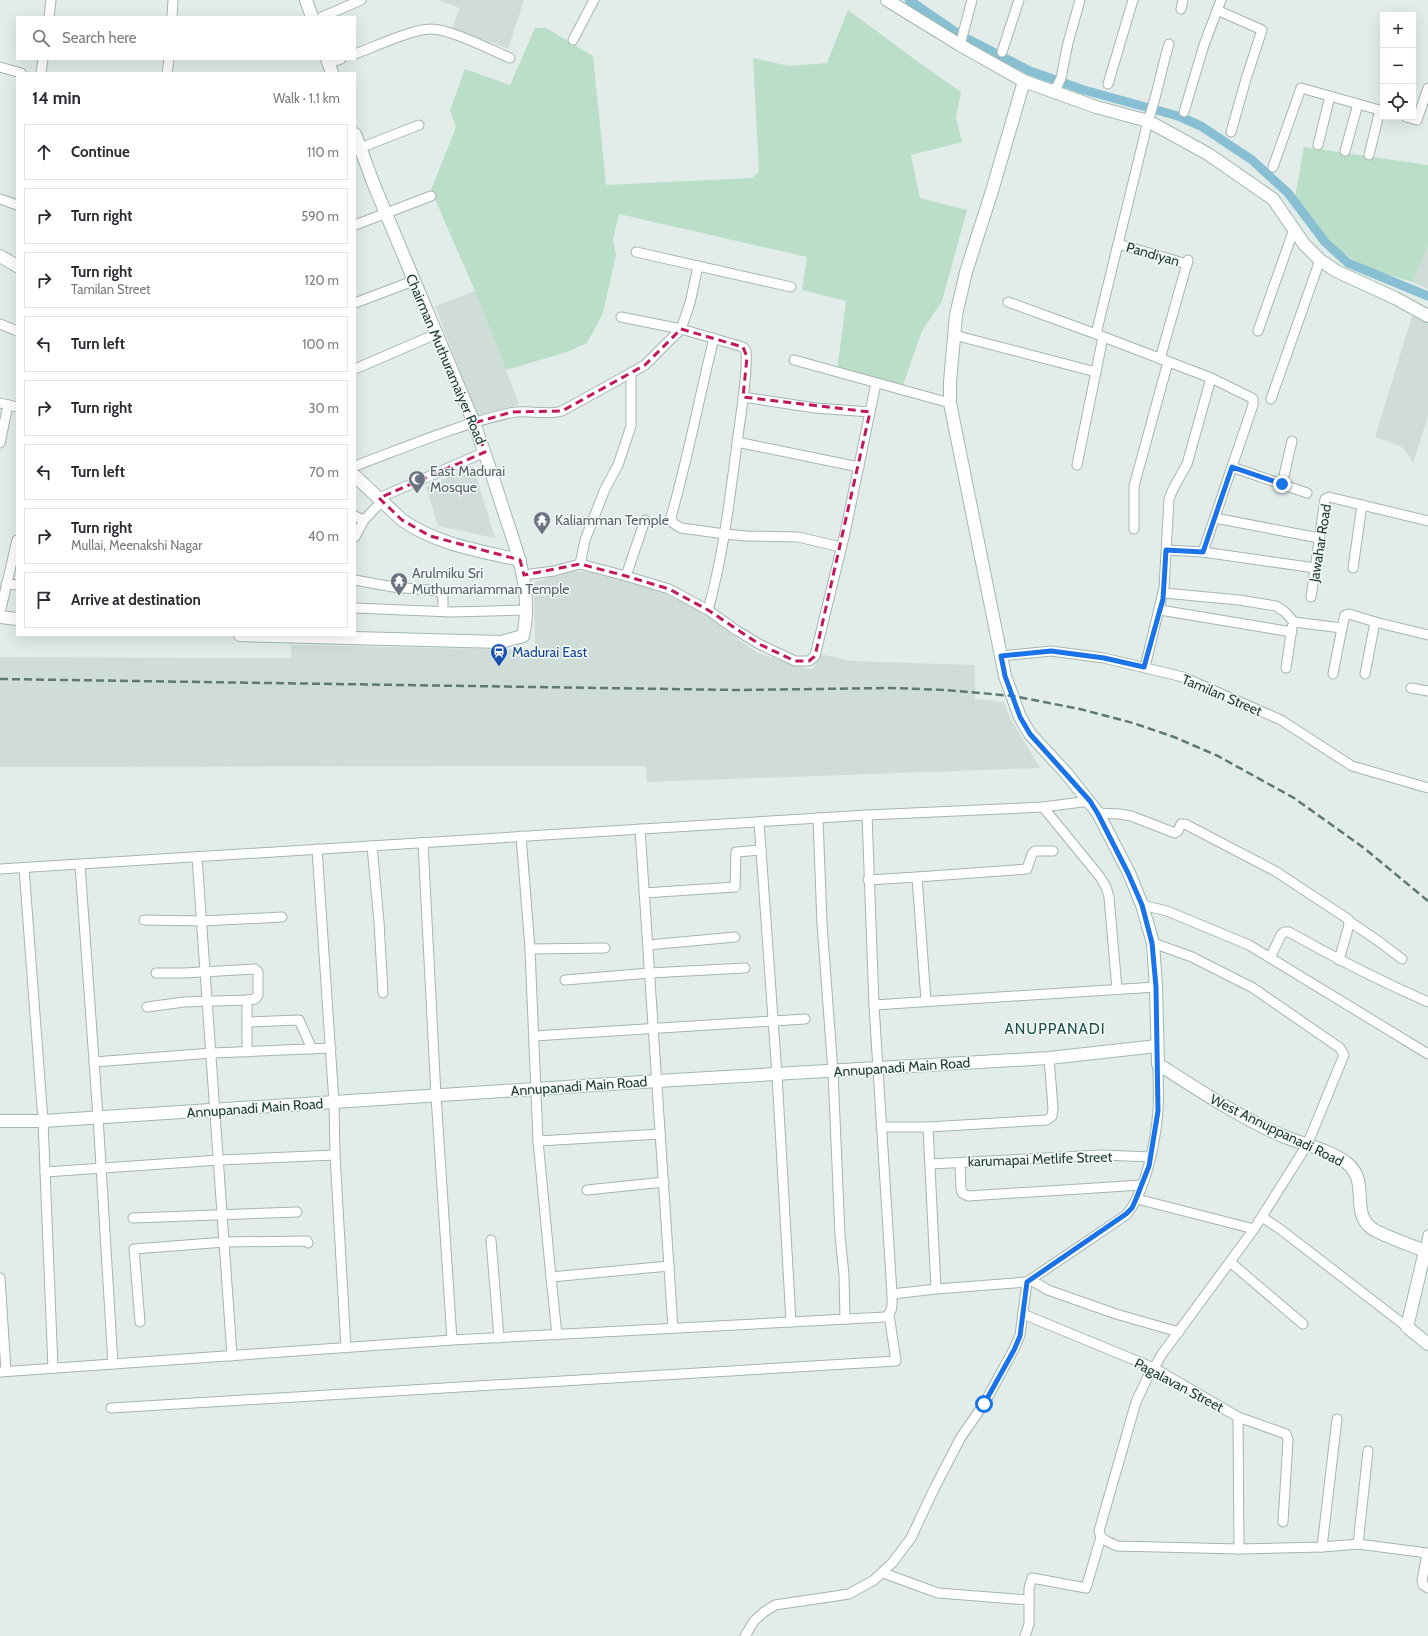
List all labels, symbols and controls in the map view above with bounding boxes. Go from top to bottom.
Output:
map controls [1380,12,1416,120]
button: + [1380,12,1416,48]
search box [16,16,356,60]
icon: search [30,27,52,49]
text: Search here [62,29,137,47]
button: − [1380,48,1416,84]
button: locate [1380,84,1416,120]
text: 14 min [32,88,81,108]
text: Walk · 1.1 km [273,90,340,106]
icon: ahead [33,141,55,163]
text: Continue [71,143,130,161]
text: 110 m [307,144,339,160]
icon: right [33,205,55,227]
text: Turn right [71,207,132,225]
text: 590 m [301,208,339,224]
street label: Pandiyan [1124,238,1182,270]
text: Turn right [71,263,132,281]
icon: right [33,269,55,291]
street label: Chairman Muthuramaiyer Road [402,271,490,447]
text: 120 m [305,272,339,288]
text: Tamilan Street [71,281,150,297]
icon: left [33,333,55,355]
text: Turn left [71,335,125,353]
text: 100 m [302,336,339,352]
icon: right [33,397,55,419]
text: Turn right [71,399,132,417]
text: 30 m [309,400,339,416]
icon: left [33,461,55,483]
place label: East Madurai Mosque [430,462,505,496]
text: Turn left [71,463,125,481]
text: 70 m [309,464,339,480]
mosque icon: East Madurai Mosque [407,469,427,494]
route end [1273,475,1291,493]
street label: Jawahar Road [1305,503,1335,584]
temple icon: Kaliamman Temple [532,510,552,535]
place label: Kaliamman Temple [555,511,669,529]
text: Turn right [71,519,132,537]
icon: right [33,525,55,547]
text: 40 m [308,528,339,544]
text: Mullai, Meenakshi Nagar [71,537,202,553]
place label: Arulmiku Sri Muthumariamman Temple [412,564,570,598]
temple icon: Arulmiku Sri Muthumariamman Temple [389,571,409,596]
icon: arrive [33,589,55,611]
text: Arrive at destination [71,591,201,609]
station icon: Madurai East [489,642,509,667]
place label: Madurai East [512,643,588,661]
street label: Tamilan Street [1179,670,1265,720]
district label: ANUPPANADI [1005,1020,1106,1038]
street label: Annupanadi Main Road [833,1053,971,1081]
street label: Annupanadi Main Road [510,1072,648,1100]
street label: West Annuppanadi Road [1207,1090,1347,1170]
street label: Annupanadi Main Road [186,1094,324,1122]
street label: karumapai Metlife Street [967,1147,1113,1171]
street label: Pagalavan Street [1131,1354,1227,1416]
route start [975,1395,993,1413]

